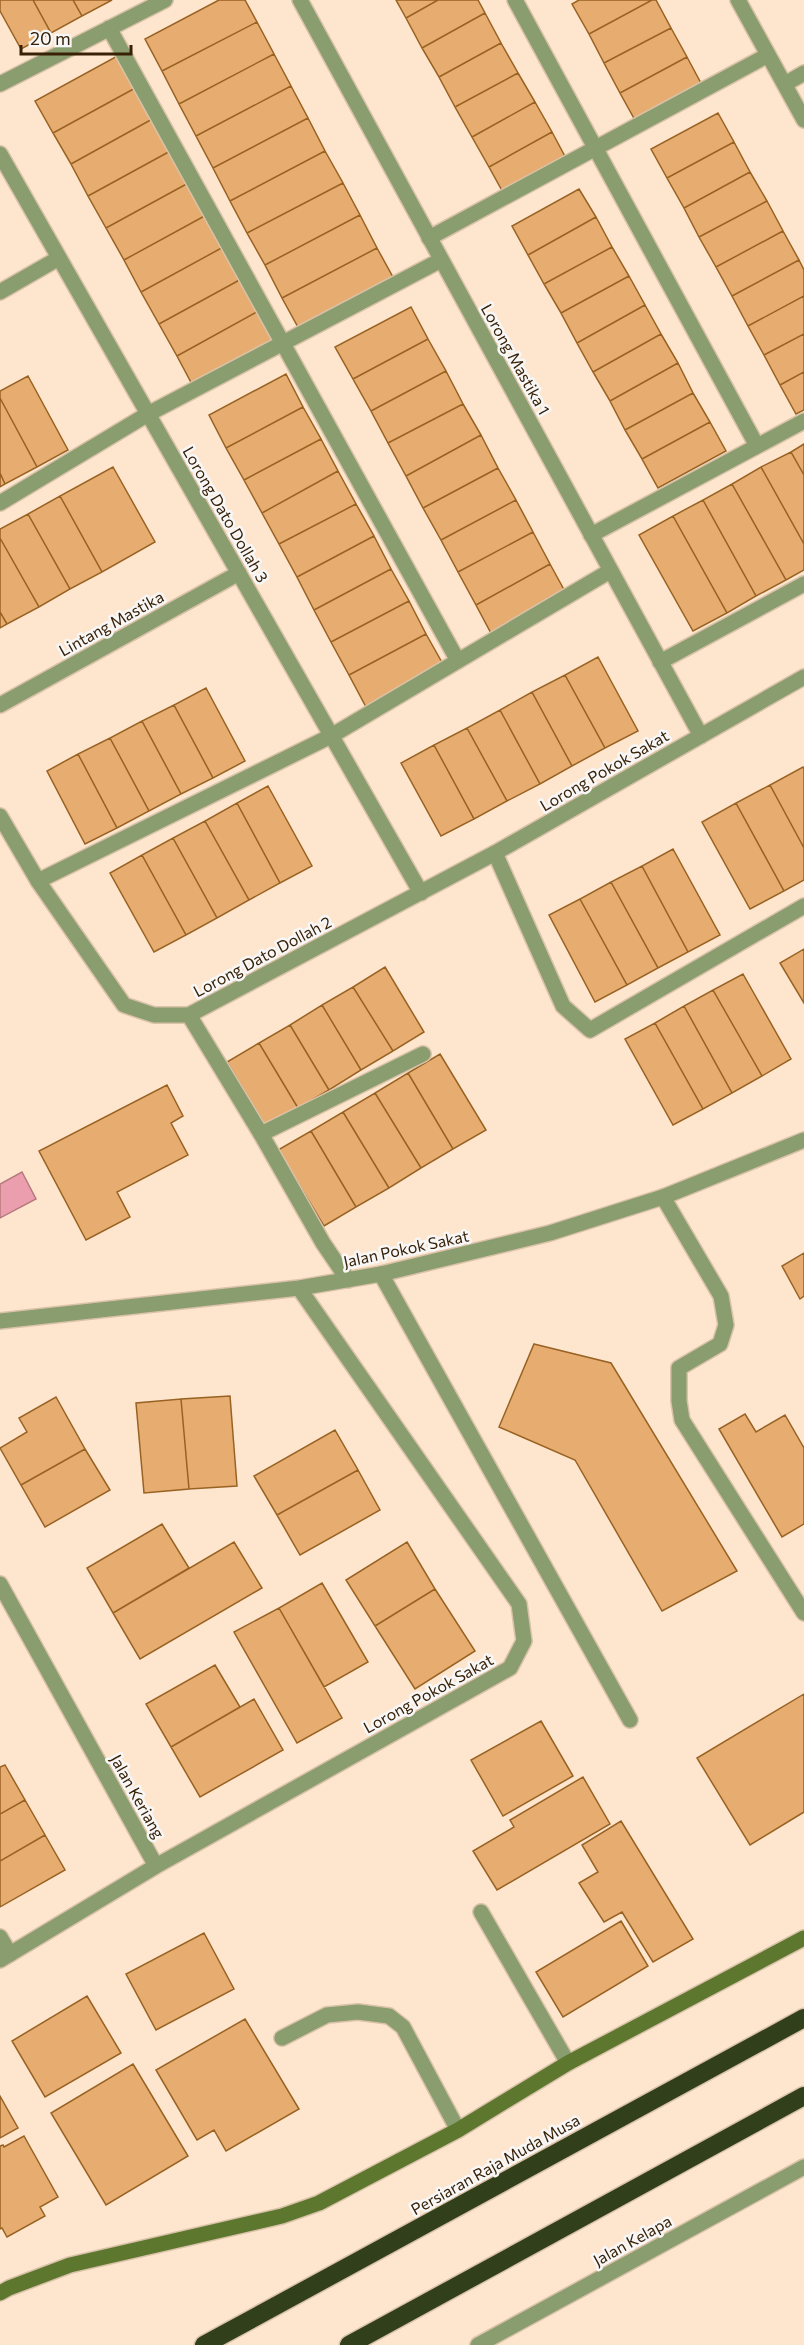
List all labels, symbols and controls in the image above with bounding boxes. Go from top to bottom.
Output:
scale bar [21,18,130,56]
text: 20 m [30,27,71,49]
street label: Lorong Mastika 1 [478,300,554,418]
street label: Lorong Dato Dollah 3 [179,443,273,585]
street label: Lintang Mastika [55,586,167,660]
street label: Lorong Pokok Sakat [536,725,672,815]
street label: Lorong Dato Dollah 2 [190,912,334,1000]
street label: Jalan Pokok Sakat [341,1225,471,1271]
street label: Lorong Pokok Sakat [360,1649,497,1737]
street label: Jalan Keriang [107,1751,169,1842]
street label: Persiaran Raja Muda Musa [407,2110,583,2218]
street label: Jalan Kelapa [590,2211,674,2269]

